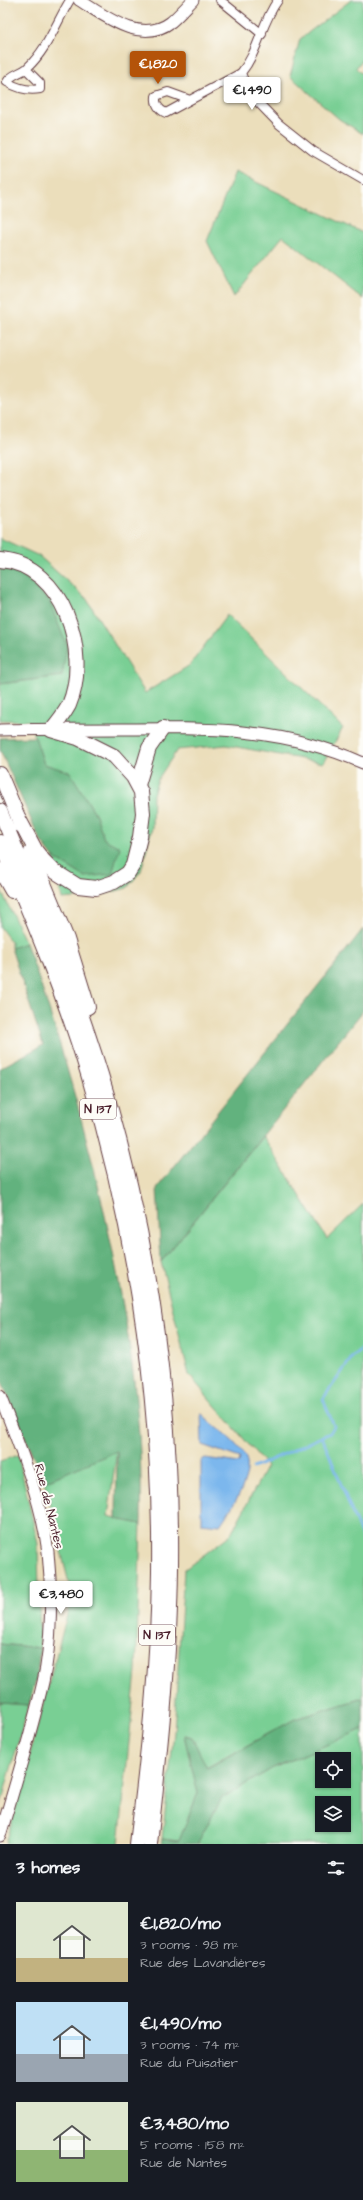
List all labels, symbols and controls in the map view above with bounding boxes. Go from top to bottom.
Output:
pin: €1,820 [125,51,191,85]
text: €1,820 [139,55,177,73]
pin: €1,490 [219,77,285,111]
text: €1,490 [233,81,271,99]
road number: N 137 [80,1099,116,1119]
street label: Rue de Nantes [30,1462,68,1551]
pin: €3,480 [28,1581,94,1615]
text: €3,480 [39,1585,83,1603]
road number: N 137 [139,1625,175,1645]
map controls [315,1752,351,1832]
button: locate [315,1752,351,1788]
button: layers [315,1796,351,1832]
text: 3 homes [16,1856,80,1880]
icon: filters [325,1857,347,1879]
text: €1,820/mo [140,1912,221,1936]
icon: home [48,1918,96,1966]
text: 3 rooms · 98 m² [140,1936,239,1954]
text: Rue des Lavandières [140,1954,265,1972]
text: €1,490/mo [140,2012,221,2036]
icon: home [48,2018,96,2066]
text: 3 rooms · 74 m² [140,2036,240,2054]
text: Rue du Puisatier [140,2054,238,2072]
text: €3,480/mo [140,2112,229,2136]
icon: home [48,2118,96,2166]
text: 5 rooms · 158 m² [140,2136,245,2154]
text: Rue de Nantes [140,2154,227,2172]

